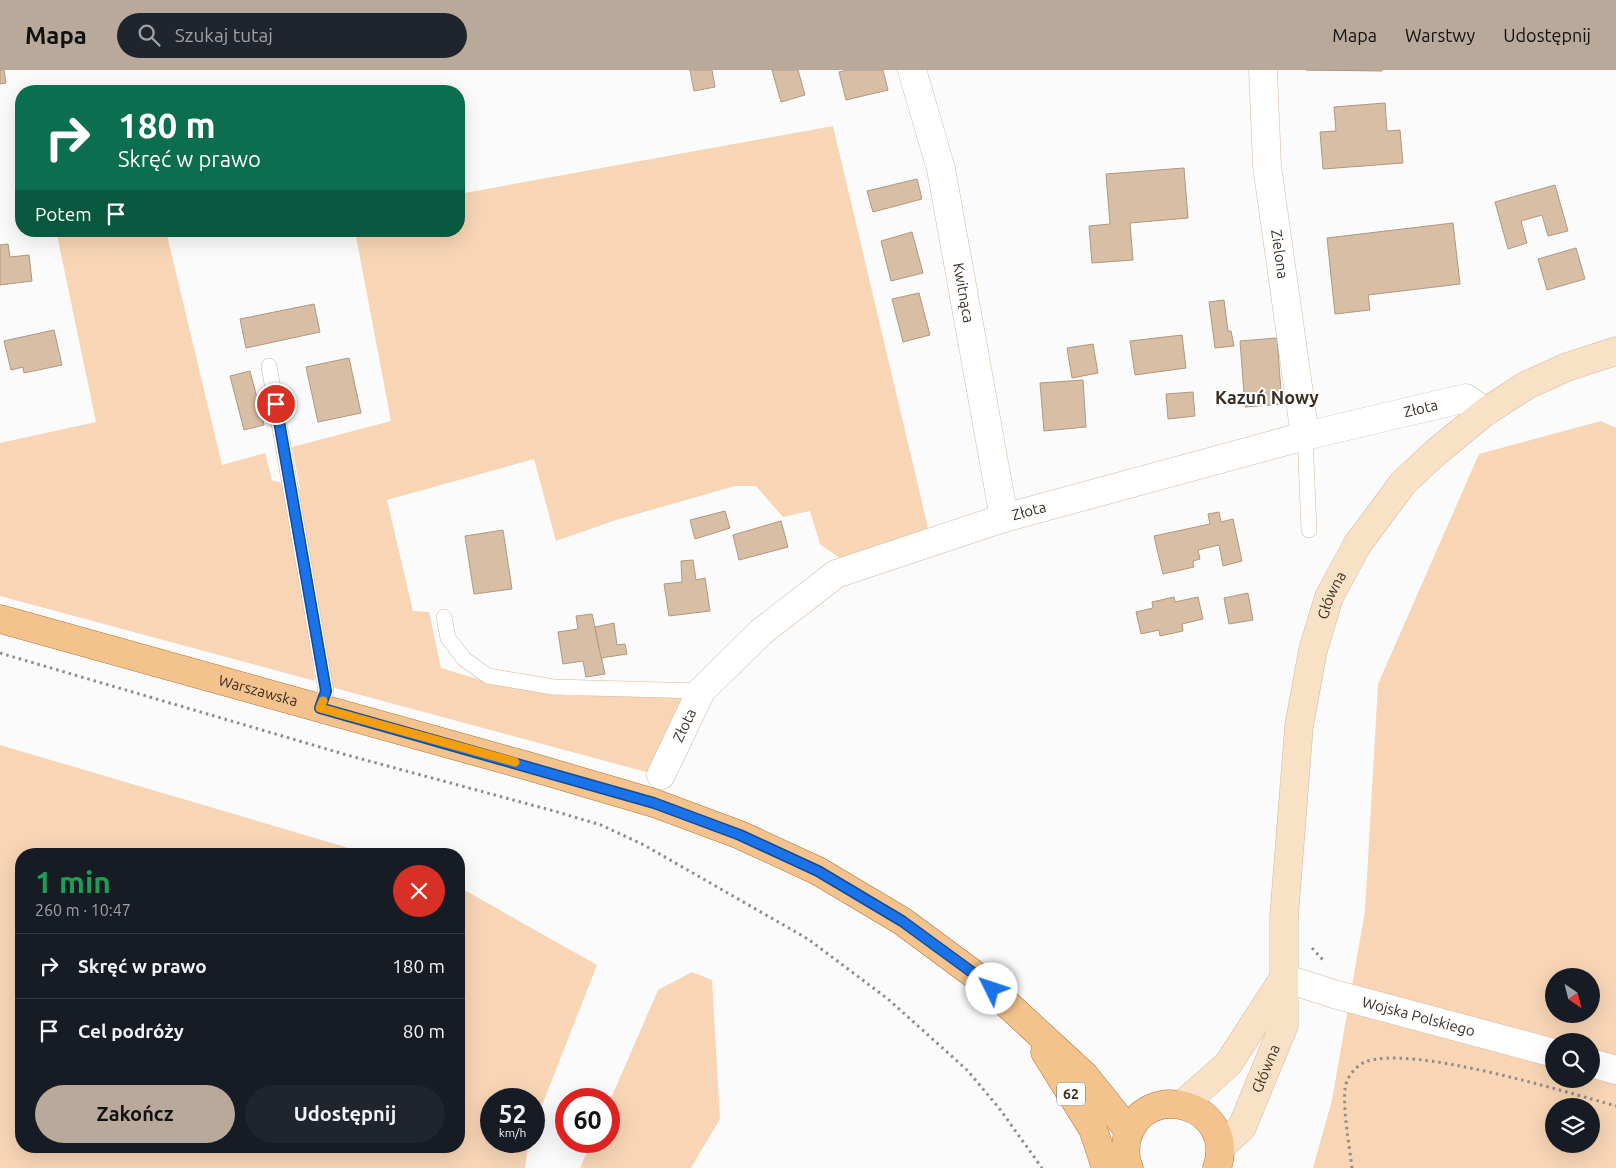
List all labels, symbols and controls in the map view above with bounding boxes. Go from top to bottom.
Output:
search box [117,13,467,58]
icon: search [135,21,163,49]
text: Mapa [25,22,87,49]
text: Szukaj tutaj [175,24,273,46]
text: Mapa [1332,25,1377,45]
text: Warstwy [1405,25,1475,45]
text: Udostępnij [1503,25,1591,45]
icon: right [35,105,100,170]
text: 180 m [118,105,216,145]
text: Skręć w prawo [118,146,261,171]
icon: arrive [102,200,130,228]
text: Potem [35,203,92,225]
street label: Zielona [1268,228,1292,280]
street label: Kwitnąca [950,261,978,324]
pin [255,383,297,425]
district label: Kazuń Nowy [1215,387,1319,407]
icon: arrive [262,390,290,418]
street label: Złota [1402,396,1440,420]
street label: Złota [1010,498,1048,523]
street label: Główna [1314,568,1349,621]
street label: Warszawska [217,671,300,710]
street label: Złota [669,706,699,745]
text: 1 min [35,865,111,899]
button: close [393,865,445,917]
text: 260 m · 10:47 [35,901,131,919]
icon: right [35,952,63,980]
text: Skręć w prawo [78,955,207,977]
text: 180 m [392,955,445,977]
position arrow [965,962,1017,1014]
north arrow [1545,968,1600,1022]
map controls [1545,968,1600,1153]
street label: Wojska Polskiego [1360,993,1477,1039]
icon: arrive [35,1017,63,1045]
text: Cel podróży [78,1020,184,1042]
text: 80 m [403,1020,445,1042]
button: search [1545,1033,1600,1088]
street label: Główna [1248,1042,1283,1095]
road number: 62 [1057,1082,1085,1106]
button: Zakończ [35,1085,235,1143]
button: Udostępnij [245,1085,445,1143]
speed limit sign: 60 [555,1088,620,1153]
button: layers [1545,1098,1600,1153]
text: 52 [498,1100,527,1128]
text: km/h [499,1126,526,1139]

